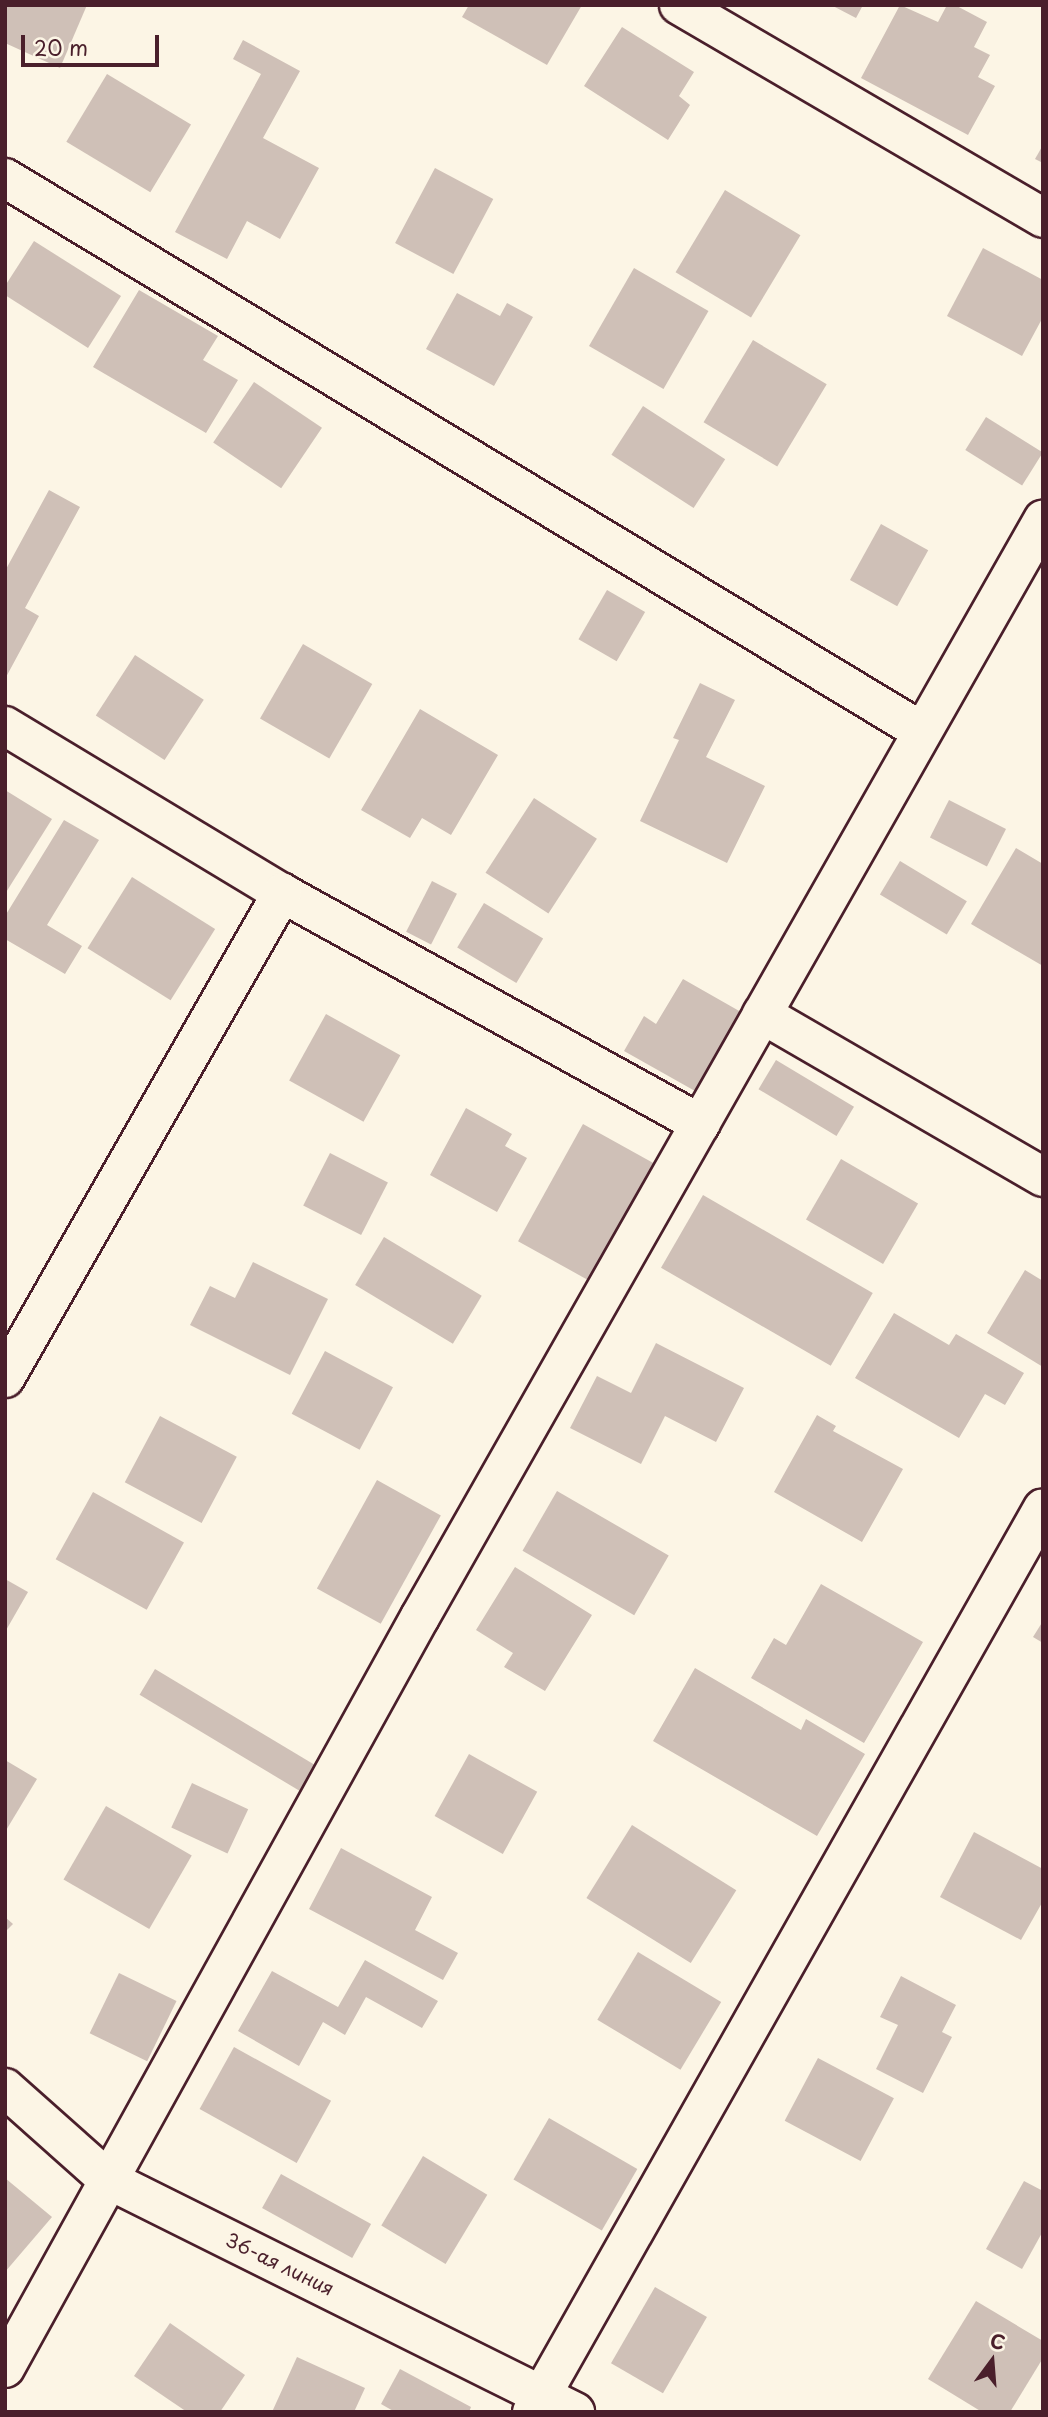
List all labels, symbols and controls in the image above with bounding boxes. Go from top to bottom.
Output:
scale bar [24,21,163,65]
text: 20 m [34,31,88,63]
street label: 36-ая линия [222,2228,338,2300]
text: С [987,2325,1009,2356]
north arrow [957,2326,1027,2396]

